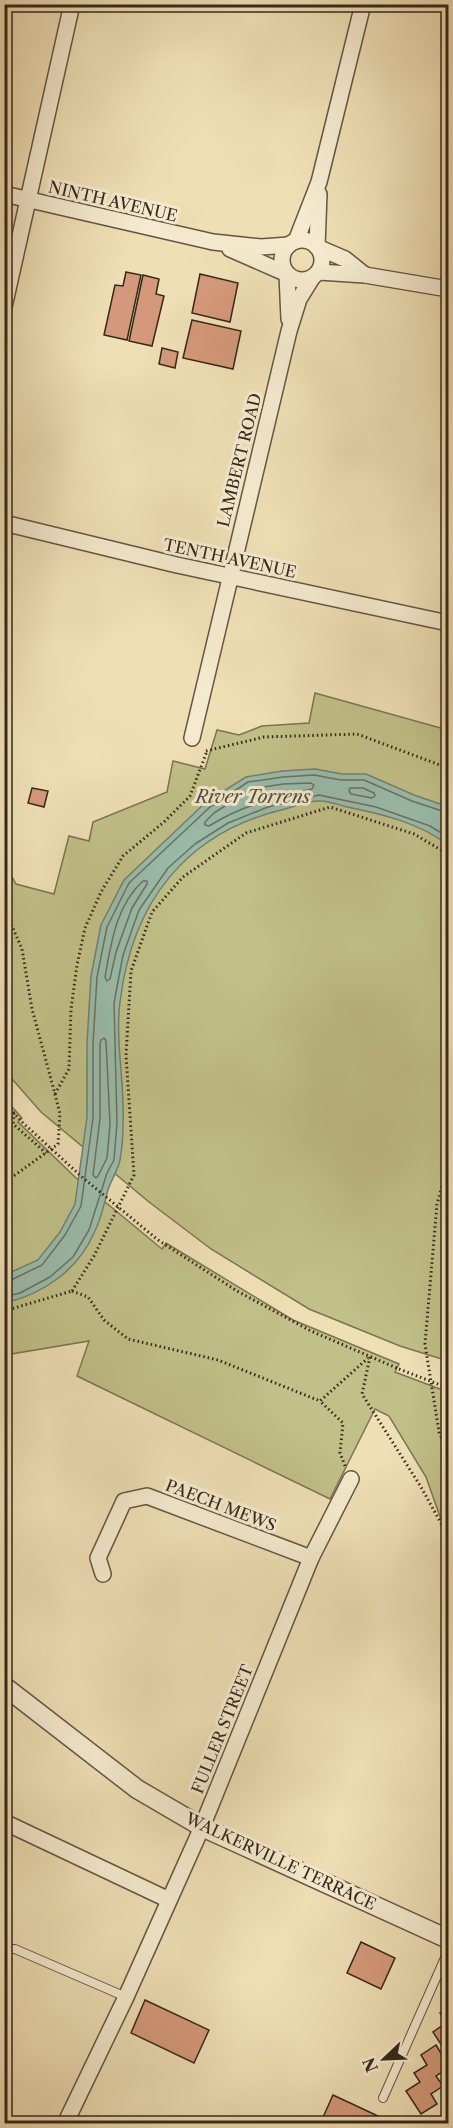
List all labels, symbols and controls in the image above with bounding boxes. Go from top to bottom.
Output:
street label: NINTH AVENUE [47,176,179,226]
street label: LAMBERT ROAD [213,391,265,529]
street label: TENTH AVENUE [162,534,298,582]
water label: River Torrens [194,786,311,808]
street label: PAECH MEWS [163,1475,279,1535]
street label: FULLER STREET [187,1662,257,1796]
street label: WALKERVILLE TERRACE [182,1808,379,1914]
north arrow [354,2029,414,2089]
text: N [358,2054,382,2075]

